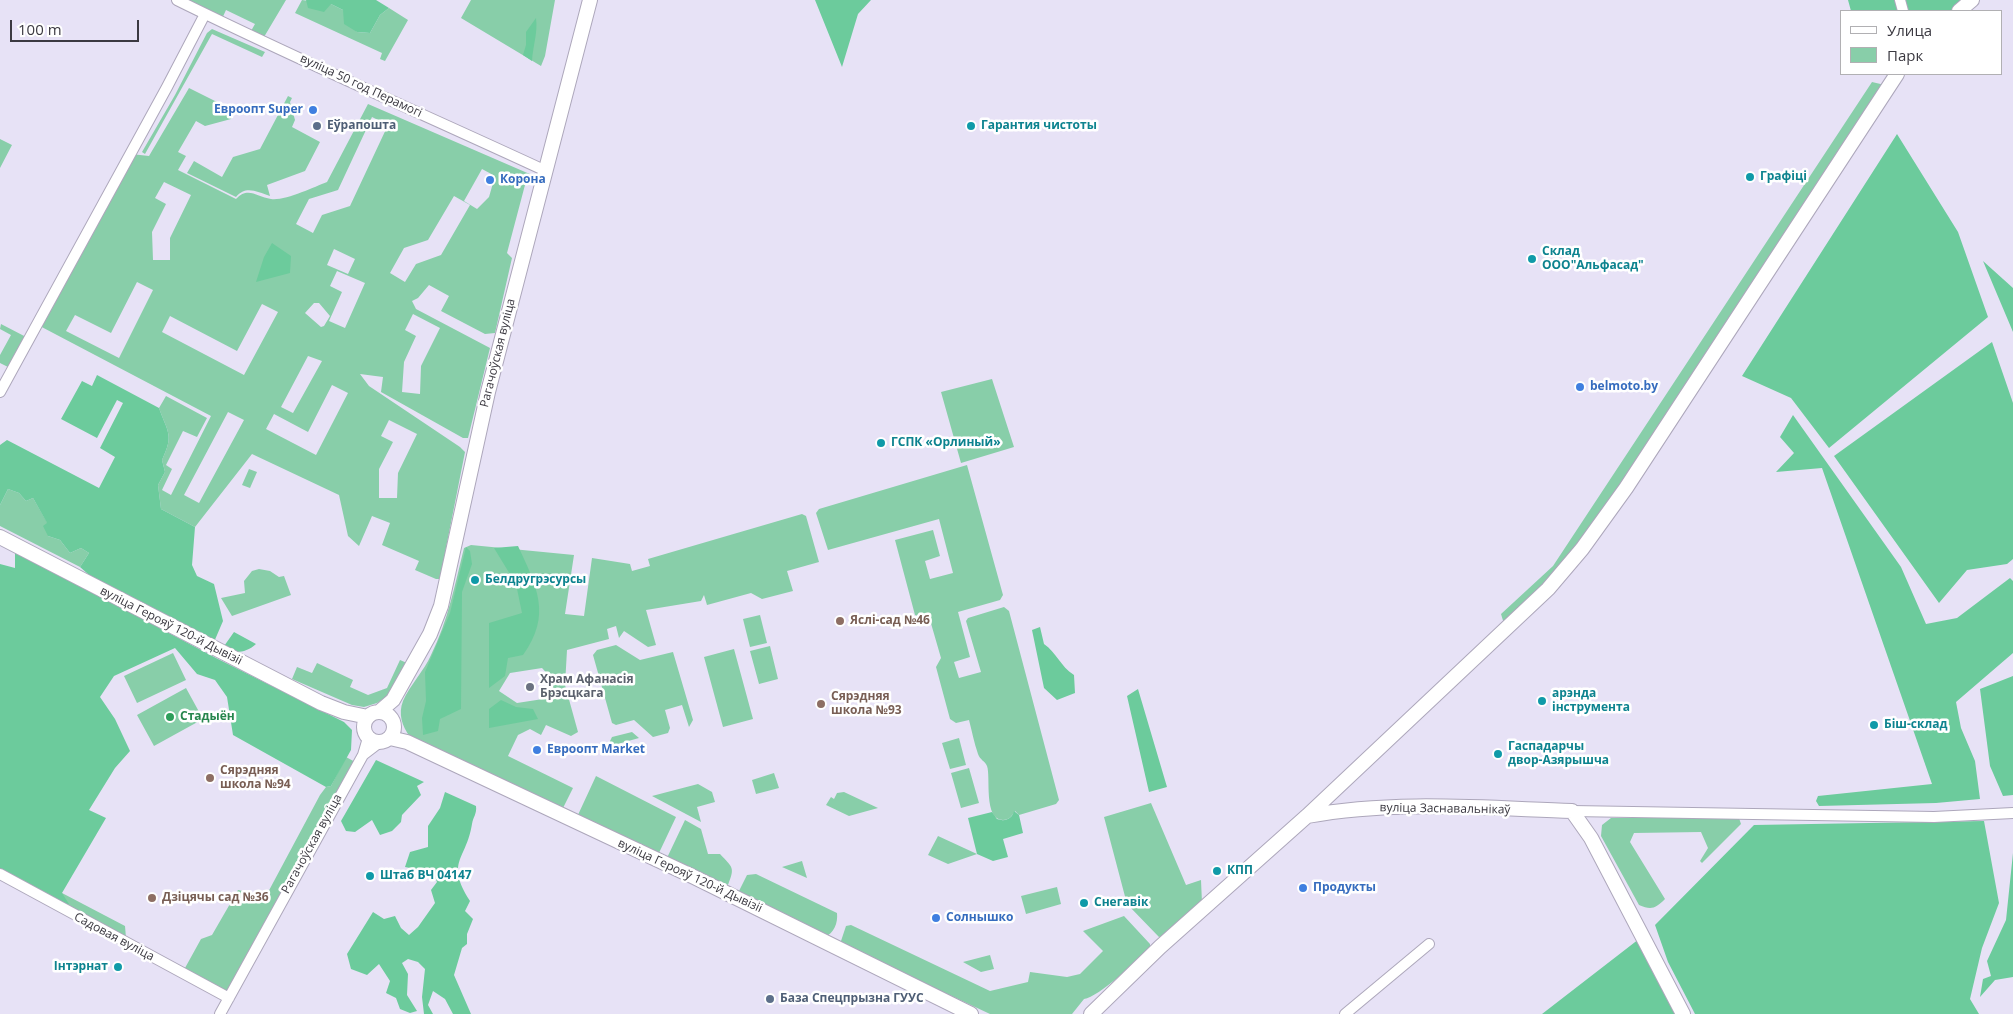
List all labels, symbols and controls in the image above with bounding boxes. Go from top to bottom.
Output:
scale bar [12,10,141,42]
legend [1840,10,2003,75]
text: 100 m [18,19,62,39]
text: Улица [1887,20,1932,40]
text: Парк [1887,45,1923,65]
street label: вуліца 50 год Перамогі [298,51,424,121]
place label: Евроопт Super [214,103,303,117]
marker: Евроопт Super [307,104,319,116]
place label: Еўрапошта [327,119,396,133]
place label: Гарантия чистоты [981,119,1097,133]
marker: Еўрапошта [311,120,323,132]
marker: Гарантия чистоты [965,120,977,132]
place label: Графіці [1760,170,1807,184]
marker: Графіці [1744,171,1756,183]
place label: Корона [500,173,546,187]
marker: Корона [484,174,496,186]
place label: Склад ООО"Альфасад" [1542,245,1644,273]
marker: Склад ООО"Альфасад" [1526,253,1538,265]
street label: Рагачоўская вуліца [478,297,518,409]
place label: belmoto.by [1590,380,1658,394]
marker: belmoto.by [1574,381,1586,393]
place label: ГСПК «Орлиный» [891,436,1001,450]
marker: ГСПК «Орлиный» [875,437,887,449]
place label: Белдругрэсурсы [485,573,586,587]
marker: Белдругрэсурсы [469,574,481,586]
street label: вуліца Герояў 120-й Дывізіі [97,584,245,668]
place label: Яслі-сад №46 [850,614,930,628]
marker: Яслі-сад №46 [834,615,846,627]
place label: Храм Афанасія Брэсцкага [540,673,634,701]
marker: Храм Афанасія Брэсцкага [524,681,536,693]
place label: арэнда інструмента [1552,687,1630,715]
place label: Сярэдняя школа №93 [831,690,902,718]
marker: арэнда інструмента [1536,695,1548,707]
marker: Сярэдняя школа №93 [815,698,827,710]
place label: Стадыён [180,710,235,724]
marker: Стадыён [164,711,176,723]
place label: Біш-склад [1884,718,1947,732]
marker: Біш-склад [1868,719,1880,731]
place label: Гаспадарчы двор-Азярышча [1508,740,1609,768]
place label: Евроопт Market [547,743,645,757]
marker: Евроопт Market [531,744,543,756]
marker: Гаспадарчы двор-Азярышча [1492,748,1504,760]
place label: Сярэдняя школа №94 [220,764,291,792]
marker: Сярэдняя школа №94 [204,772,216,784]
street label: Рагачоўская вуліца [279,792,345,896]
street label: вуліца Заснавальнікаў [1379,801,1511,817]
street label: вуліца Герояў 120-й Дывізіі [615,836,765,916]
place label: КПП [1227,864,1253,878]
marker: КПП [1211,865,1223,877]
place label: Штаб ВЧ 04147 [380,869,472,883]
marker: Штаб ВЧ 04147 [364,870,376,882]
place label: Продукты [1313,881,1376,895]
marker: Продукты [1297,882,1309,894]
place label: Дзіцячы сад №36 [162,891,269,905]
marker: Дзіцячы сад №36 [146,892,158,904]
place label: Снегавік [1094,896,1148,910]
marker: Снегавік [1078,897,1090,909]
street label: Садовая вуліца [71,910,157,964]
place label: Солнышко [946,911,1013,925]
marker: Солнышко [930,912,942,924]
place label: Інтэрнат [54,960,108,974]
marker: Інтэрнат [112,961,124,973]
place label: База Спецпрызна ГУУС [780,992,924,1006]
marker: База Спецпрызна ГУУС [764,993,776,1005]

